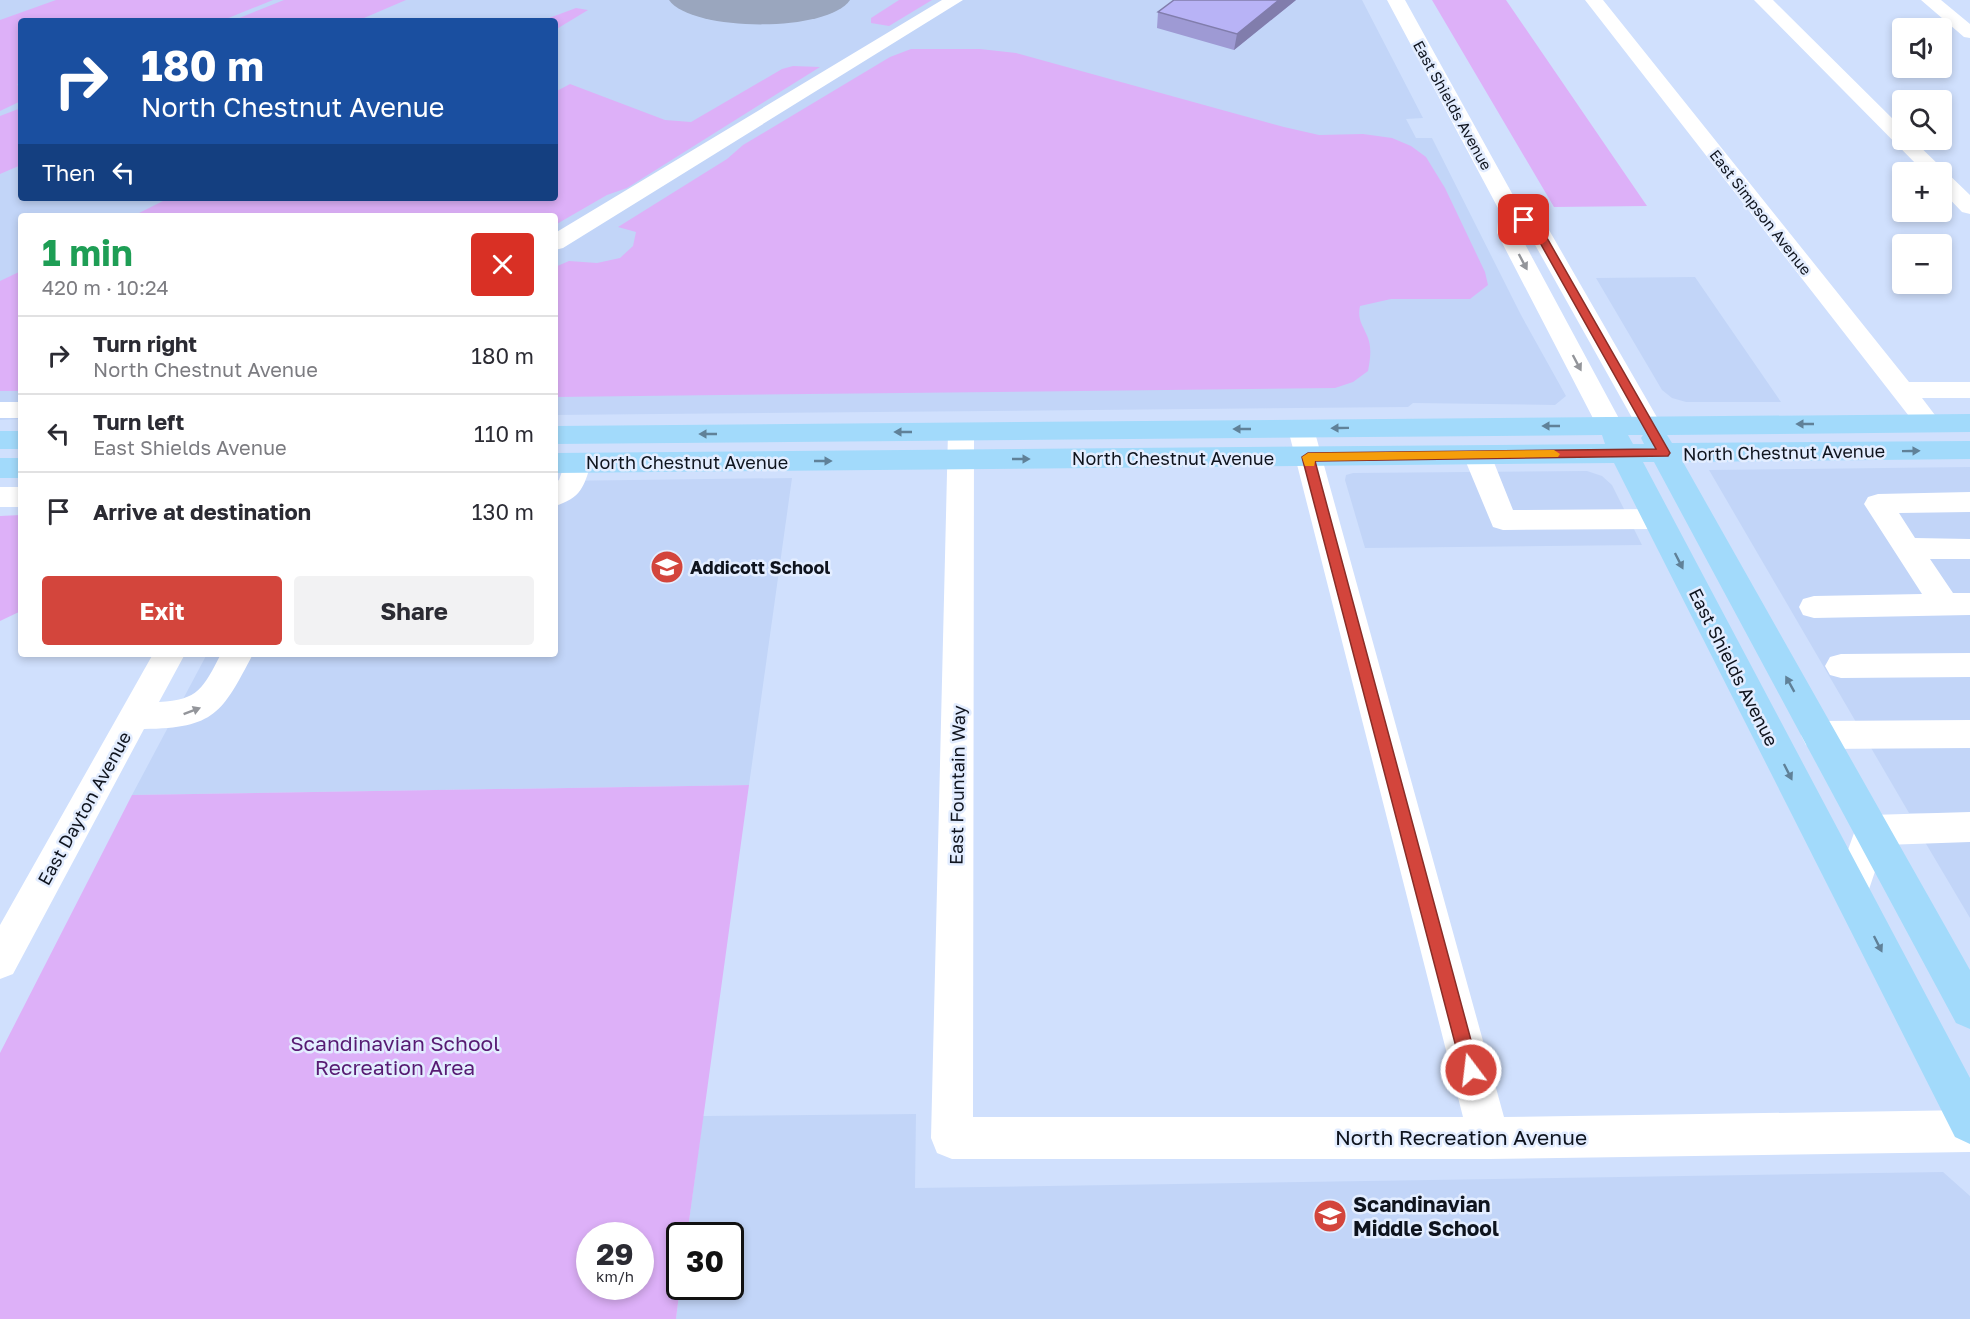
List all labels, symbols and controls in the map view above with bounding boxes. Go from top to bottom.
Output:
map controls [1892,18,1952,294]
button: sound [1892,18,1952,78]
street label: East Shields Avenue [1410,37,1496,173]
text: 180 m [141,40,264,90]
icon: right [42,42,120,120]
button: search [1892,90,1952,150]
text: North Chestnut Avenue [141,91,444,123]
street label: East Simpson Avenue [1706,146,1816,279]
icon: left [107,156,140,189]
text: Then [42,159,95,186]
button: + [1892,162,1952,222]
pin [1498,194,1549,245]
icon: arrive [1507,203,1540,236]
text: 1 min [42,231,133,274]
button: close [471,233,534,296]
button: − [1892,234,1952,294]
one-way arrow [1518,254,1528,271]
text: 420 m · 10:24 [42,275,169,299]
text: Turn right [93,330,197,357]
icon: right [42,339,75,372]
text: 180 m [471,342,534,369]
one-way arrow [1572,354,1582,371]
text: North Chestnut Avenue [93,357,318,381]
text: Turn left [93,408,184,435]
icon: left [42,417,75,450]
one-way arrow [1796,419,1815,429]
text: 110 m [474,420,534,447]
one-way arrow [1542,421,1561,431]
one-way arrow [1233,424,1252,434]
one-way arrow [1330,424,1349,433]
one-way arrow [893,427,912,437]
one-way arrow [698,429,717,439]
text: East Shields Avenue [93,435,287,459]
street label: North Chestnut Avenue [1683,439,1885,465]
one-way arrow [1902,446,1921,456]
street label: North Chestnut Avenue [1072,447,1274,469]
street label: North Chestnut Avenue [586,451,788,473]
one-way arrow [1011,454,1030,464]
one-way arrow [814,456,833,466]
icon: arrive [42,495,75,528]
text: Arrive at destination [93,498,311,525]
text: 130 m [472,498,534,525]
school or university icon: Addicott School [649,549,685,585]
one-way arrow [1675,553,1684,570]
place label: Addicott School [690,556,830,578]
button: Exit [42,576,282,645]
button: Share [294,576,534,645]
street label: East Shields Avenue [1685,584,1783,750]
one-way arrow [1785,675,1795,692]
street label: East Fountain Way [945,705,969,865]
one-way arrow [183,706,201,715]
street label: East Dayton Avenue [33,727,135,889]
one-way arrow [1784,763,1793,780]
one-way arrow [1873,936,1883,953]
park label: Scandinavian School Recreation Area [290,1030,500,1080]
position arrow [1439,1038,1503,1102]
street label: North Recreation Avenue [1335,1124,1587,1150]
place label: Scandinavian Middle School [1353,1191,1499,1241]
school or university icon: Scandinavian Middle School [1312,1198,1348,1234]
speed limit sign: 30 [666,1222,744,1300]
text: 29 [596,1236,634,1272]
text: km/h [596,1267,634,1285]

